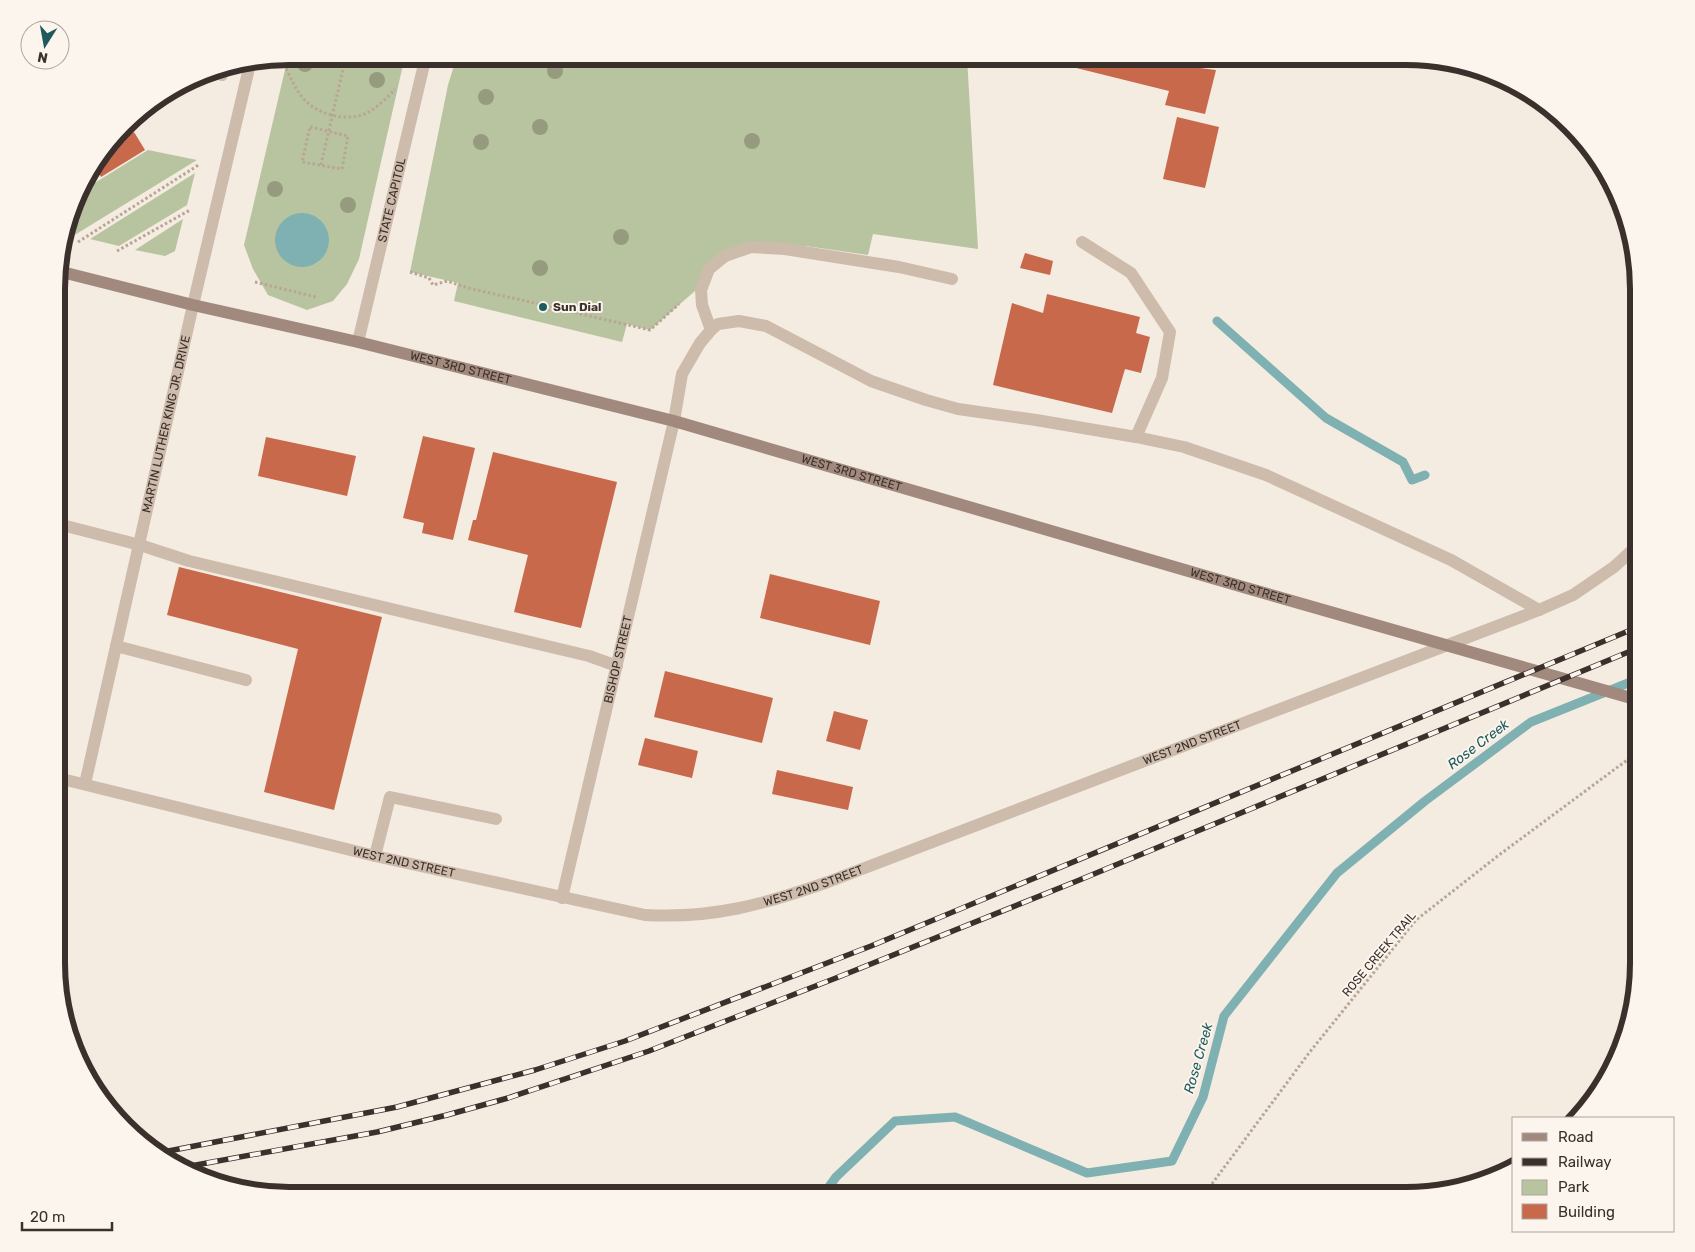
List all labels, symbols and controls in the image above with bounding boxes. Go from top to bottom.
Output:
north arrow [20,20,70,70]
text: N [36,48,49,67]
street label: STATE CAPITOL [375,156,409,244]
place label: Sun Dial [553,300,601,314]
marker: Sun Dial [537,301,549,313]
street label: MARTIN LUTHER KING JR. DRIVE [139,334,193,514]
street label: WEST 3RD STREET [408,348,513,387]
street label: WEST 3RD STREET [800,452,903,494]
street label: WEST 3RD STREET [1189,565,1292,607]
street label: BISHOP STREET [601,614,635,705]
water label: Rose Creek [1444,715,1513,773]
street label: WEST 2ND STREET [1141,718,1243,768]
street label: WEST 2ND STREET [351,844,456,880]
street label: WEST 2ND STREET [762,862,865,909]
street label: ROSE CREEK TRAIL [1339,908,1419,999]
water label: Rose Creek [1180,1020,1217,1096]
legend [1512,1117,1675,1232]
text: Road [1558,1128,1594,1146]
text: Railway [1558,1153,1612,1171]
text: Park [1558,1178,1589,1196]
scale bar [22,1200,112,1232]
text: Building [1558,1203,1615,1221]
text: 20 m [30,1208,65,1226]

